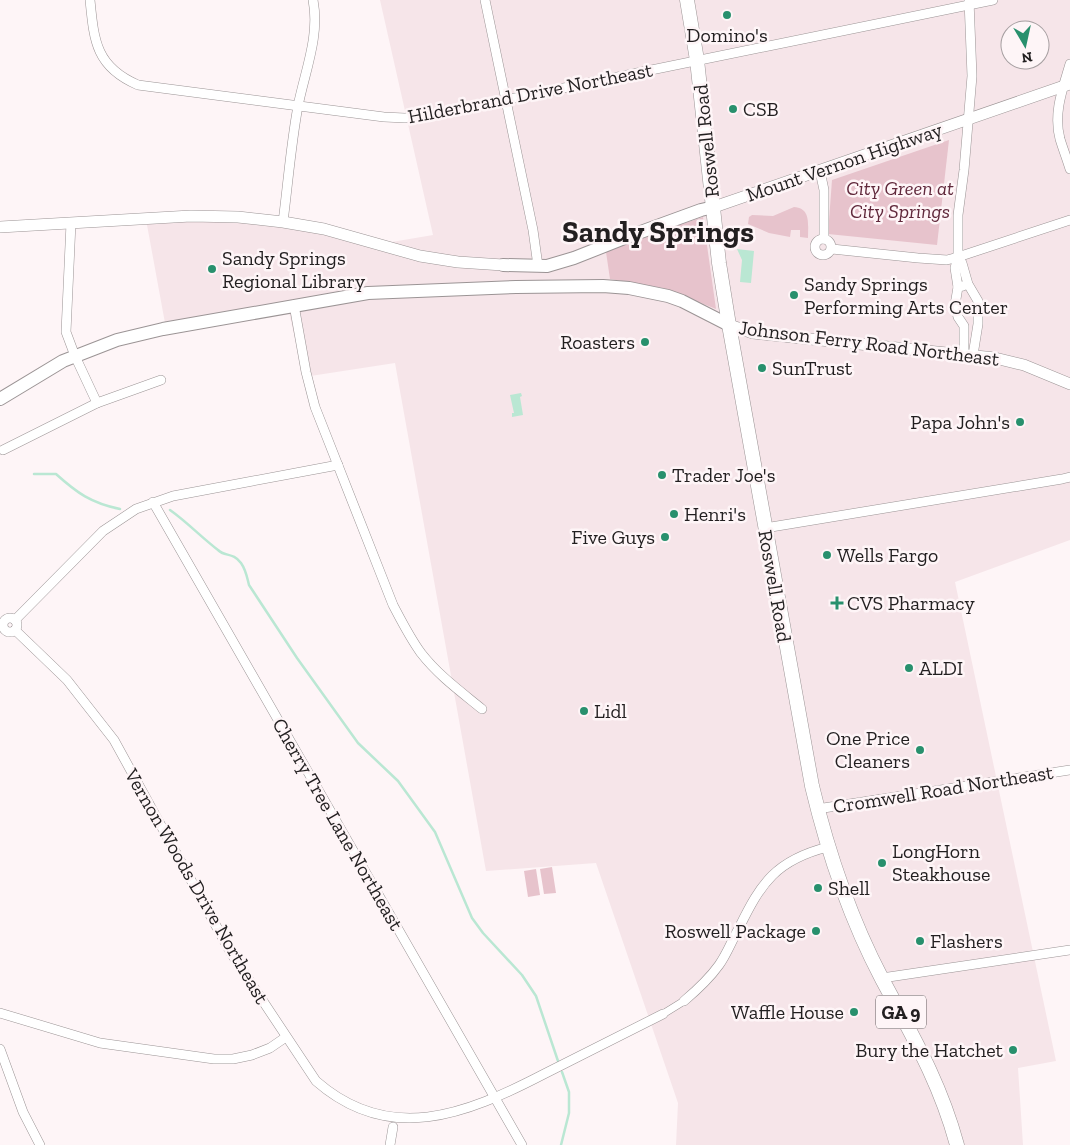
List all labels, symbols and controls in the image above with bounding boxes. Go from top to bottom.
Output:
marker: Domino's [721,9,733,21]
north arrow [1000,20,1050,70]
place label: Domino's [686,23,768,47]
text: N [1020,48,1034,67]
street label: Hilderbrand Drive Northeast [406,57,655,129]
street label: Roswell Road [688,83,724,199]
place label: CSB [743,97,779,121]
marker: CSB [727,103,739,115]
street label: Mount Vernon Highway [743,117,946,207]
park label: City Green at City Springs [846,176,954,223]
district label: Sandy Springs [562,214,754,250]
place label: Sandy Springs Regional Library [222,246,366,293]
marker: Sandy Springs Regional Library [206,263,218,275]
place label: Sandy Springs Performing Arts Center [804,272,1008,319]
marker: Sandy Springs Performing Arts Center [788,289,800,301]
street label: Johnson Ferry Road Northeast [737,315,1001,371]
place label: Roasters [560,330,635,354]
marker: Roasters [639,336,651,348]
place label: SunTrust [772,356,853,380]
marker: SunTrust [756,362,768,374]
place label: Papa John's [910,410,1010,434]
marker: Papa John's [1014,416,1026,428]
place label: Trader Joe's [672,463,775,487]
marker: Trader Joe's [656,469,668,481]
place label: Henri's [684,502,746,526]
marker: Henri's [668,508,680,520]
place label: Five Guys [571,525,655,549]
street label: Roswell Road [753,528,797,644]
marker: Five Guys [659,531,671,543]
place label: Wells Fargo [837,543,938,567]
marker: Wells Fargo [821,549,833,561]
place label: CVS Pharmacy [847,591,976,615]
marker: CVS Pharmacy [831,597,843,609]
place label: ALDI [919,656,963,680]
marker: ALDI [903,662,915,674]
place label: Lidl [594,699,627,723]
marker: Lidl [578,705,590,717]
street label: Cherry Tree Lane Northeast [267,714,409,935]
place label: One Price Cleaners [826,726,910,773]
marker: One Price Cleaners [914,744,926,756]
street label: Cromwell Road Northeast [831,760,1055,818]
street label: Vernon Woods Drive Northeast [119,763,275,1008]
place label: LongHorn Steakhouse [892,839,990,886]
marker: LongHorn Steakhouse [876,857,888,869]
place label: Shell [828,876,870,900]
marker: Shell [812,882,824,894]
place label: Roswell Package [665,919,806,943]
marker: Roswell Package [810,925,822,937]
place label: Flashers [930,929,1003,953]
marker: Flashers [914,935,926,947]
road number: GA 9 [876,996,926,1028]
place label: Waffle House [731,1000,844,1024]
marker: Waffle House [848,1006,860,1018]
place label: Bury the Hatchet [855,1038,1004,1062]
marker: Bury the Hatchet [1007,1044,1019,1056]

